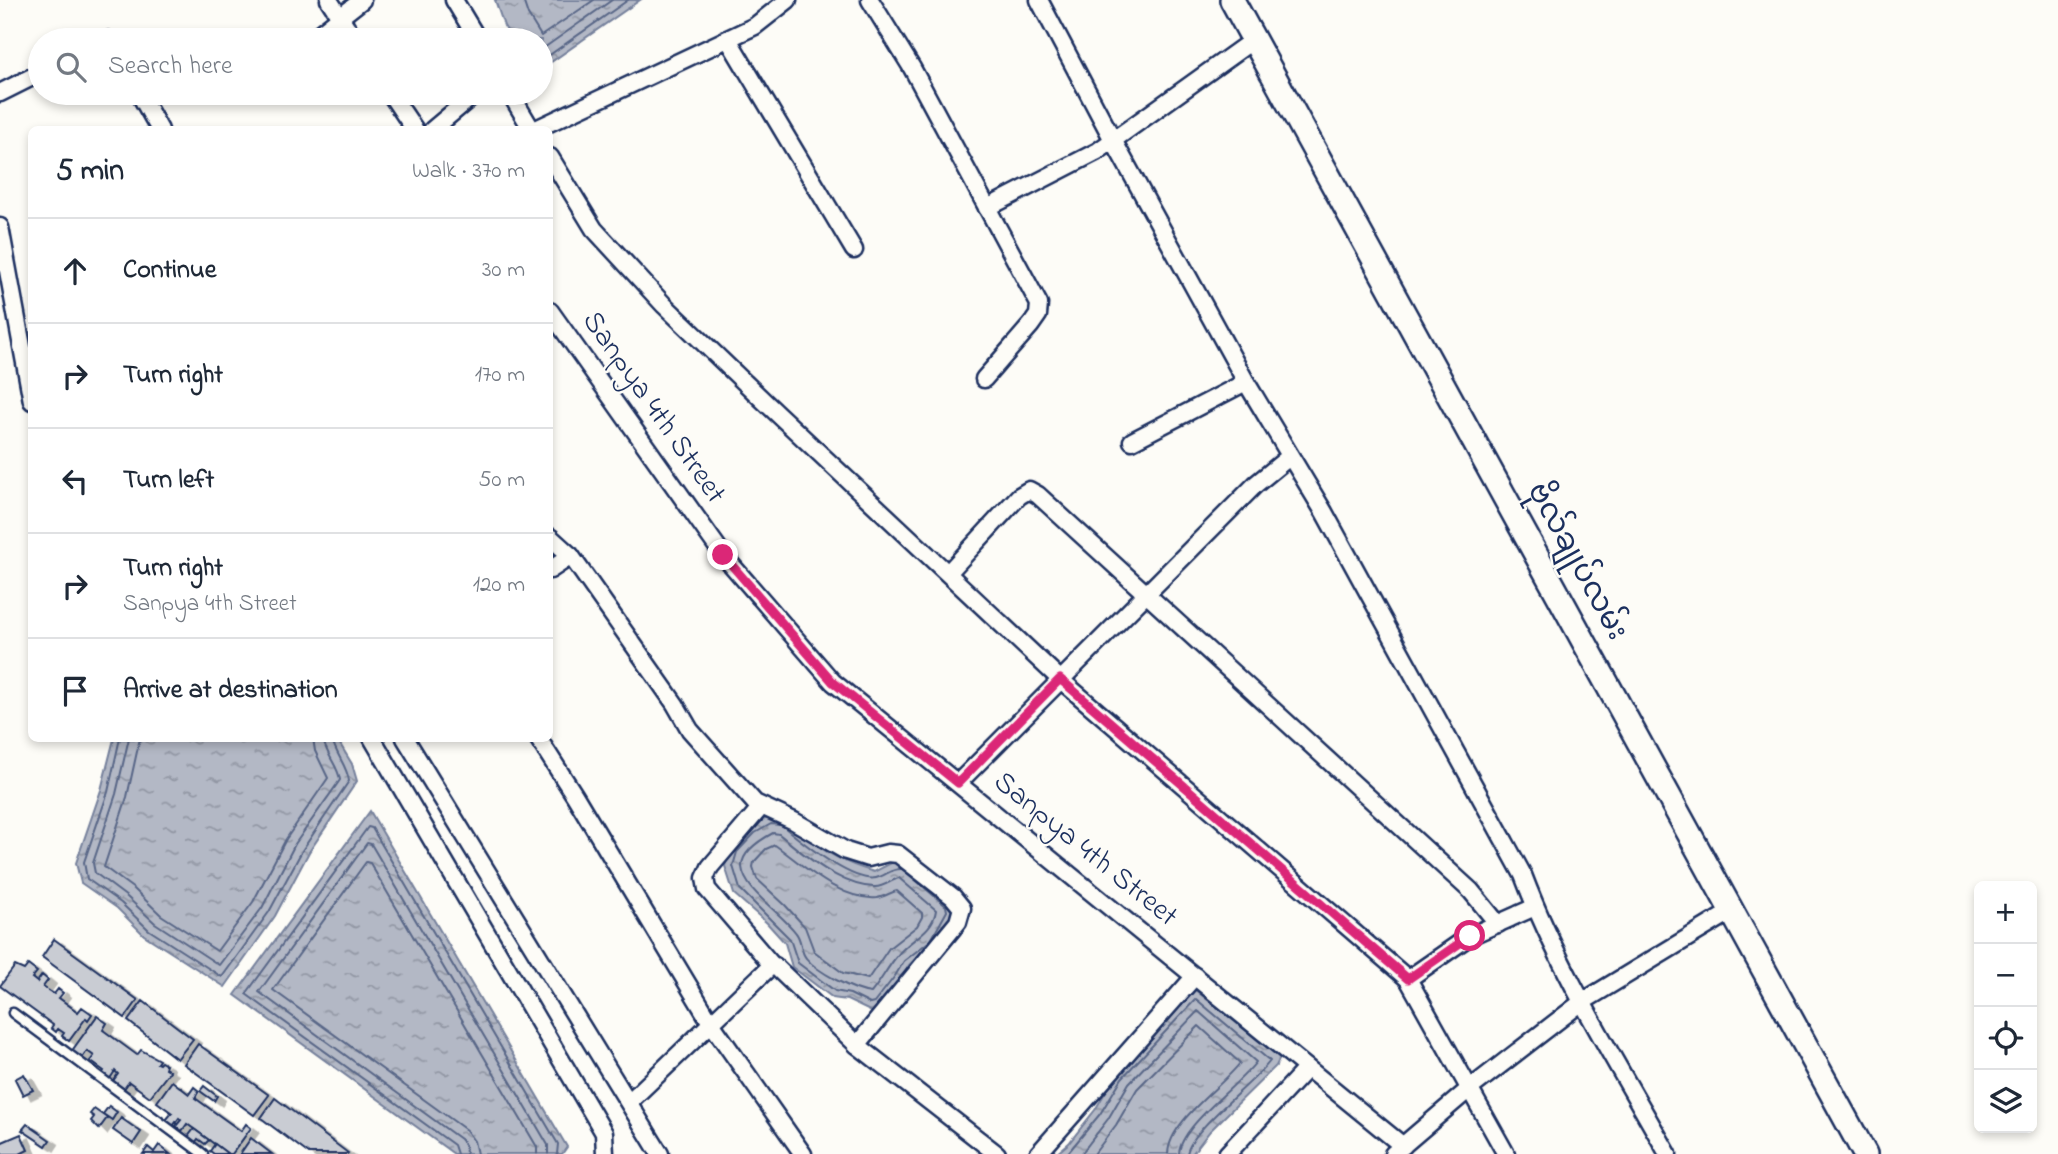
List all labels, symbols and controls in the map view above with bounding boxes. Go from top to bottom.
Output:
search box [28,28,553,105]
icon: search [52,48,90,86]
text: Search here [108,48,233,86]
text: 5 min [56,150,124,194]
text: Walk · 370 m [412,155,525,188]
icon: ahead [56,252,94,290]
text: Continue [123,252,216,290]
text: 30 m [482,254,525,287]
street label: Sanpya 4th Street [570,303,736,513]
icon: right [56,357,94,395]
text: Turn right [123,357,223,395]
text: 170 m [475,359,525,392]
icon: left [56,462,94,500]
text: Turn left [123,462,214,500]
text: 50 m [478,464,525,497]
street label: ဗိုလ်ချုပ်လမ်း [1514,474,1640,649]
route end [707,539,738,570]
text: Turn right [123,550,223,588]
icon: right [56,567,94,605]
text: 120 m [473,569,525,602]
text: Sanpya 4th Street [123,588,297,621]
icon: arrive [56,672,94,710]
text: Arrive at destination [123,672,338,710]
street label: Sanpya 4th Street [983,762,1187,938]
map controls [1974,881,2037,1133]
button: + [1974,881,2037,944]
route start [1454,920,1485,951]
button: − [1974,944,2037,1007]
button: locate [1974,1007,2037,1070]
button: layers [1974,1070,2037,1133]

